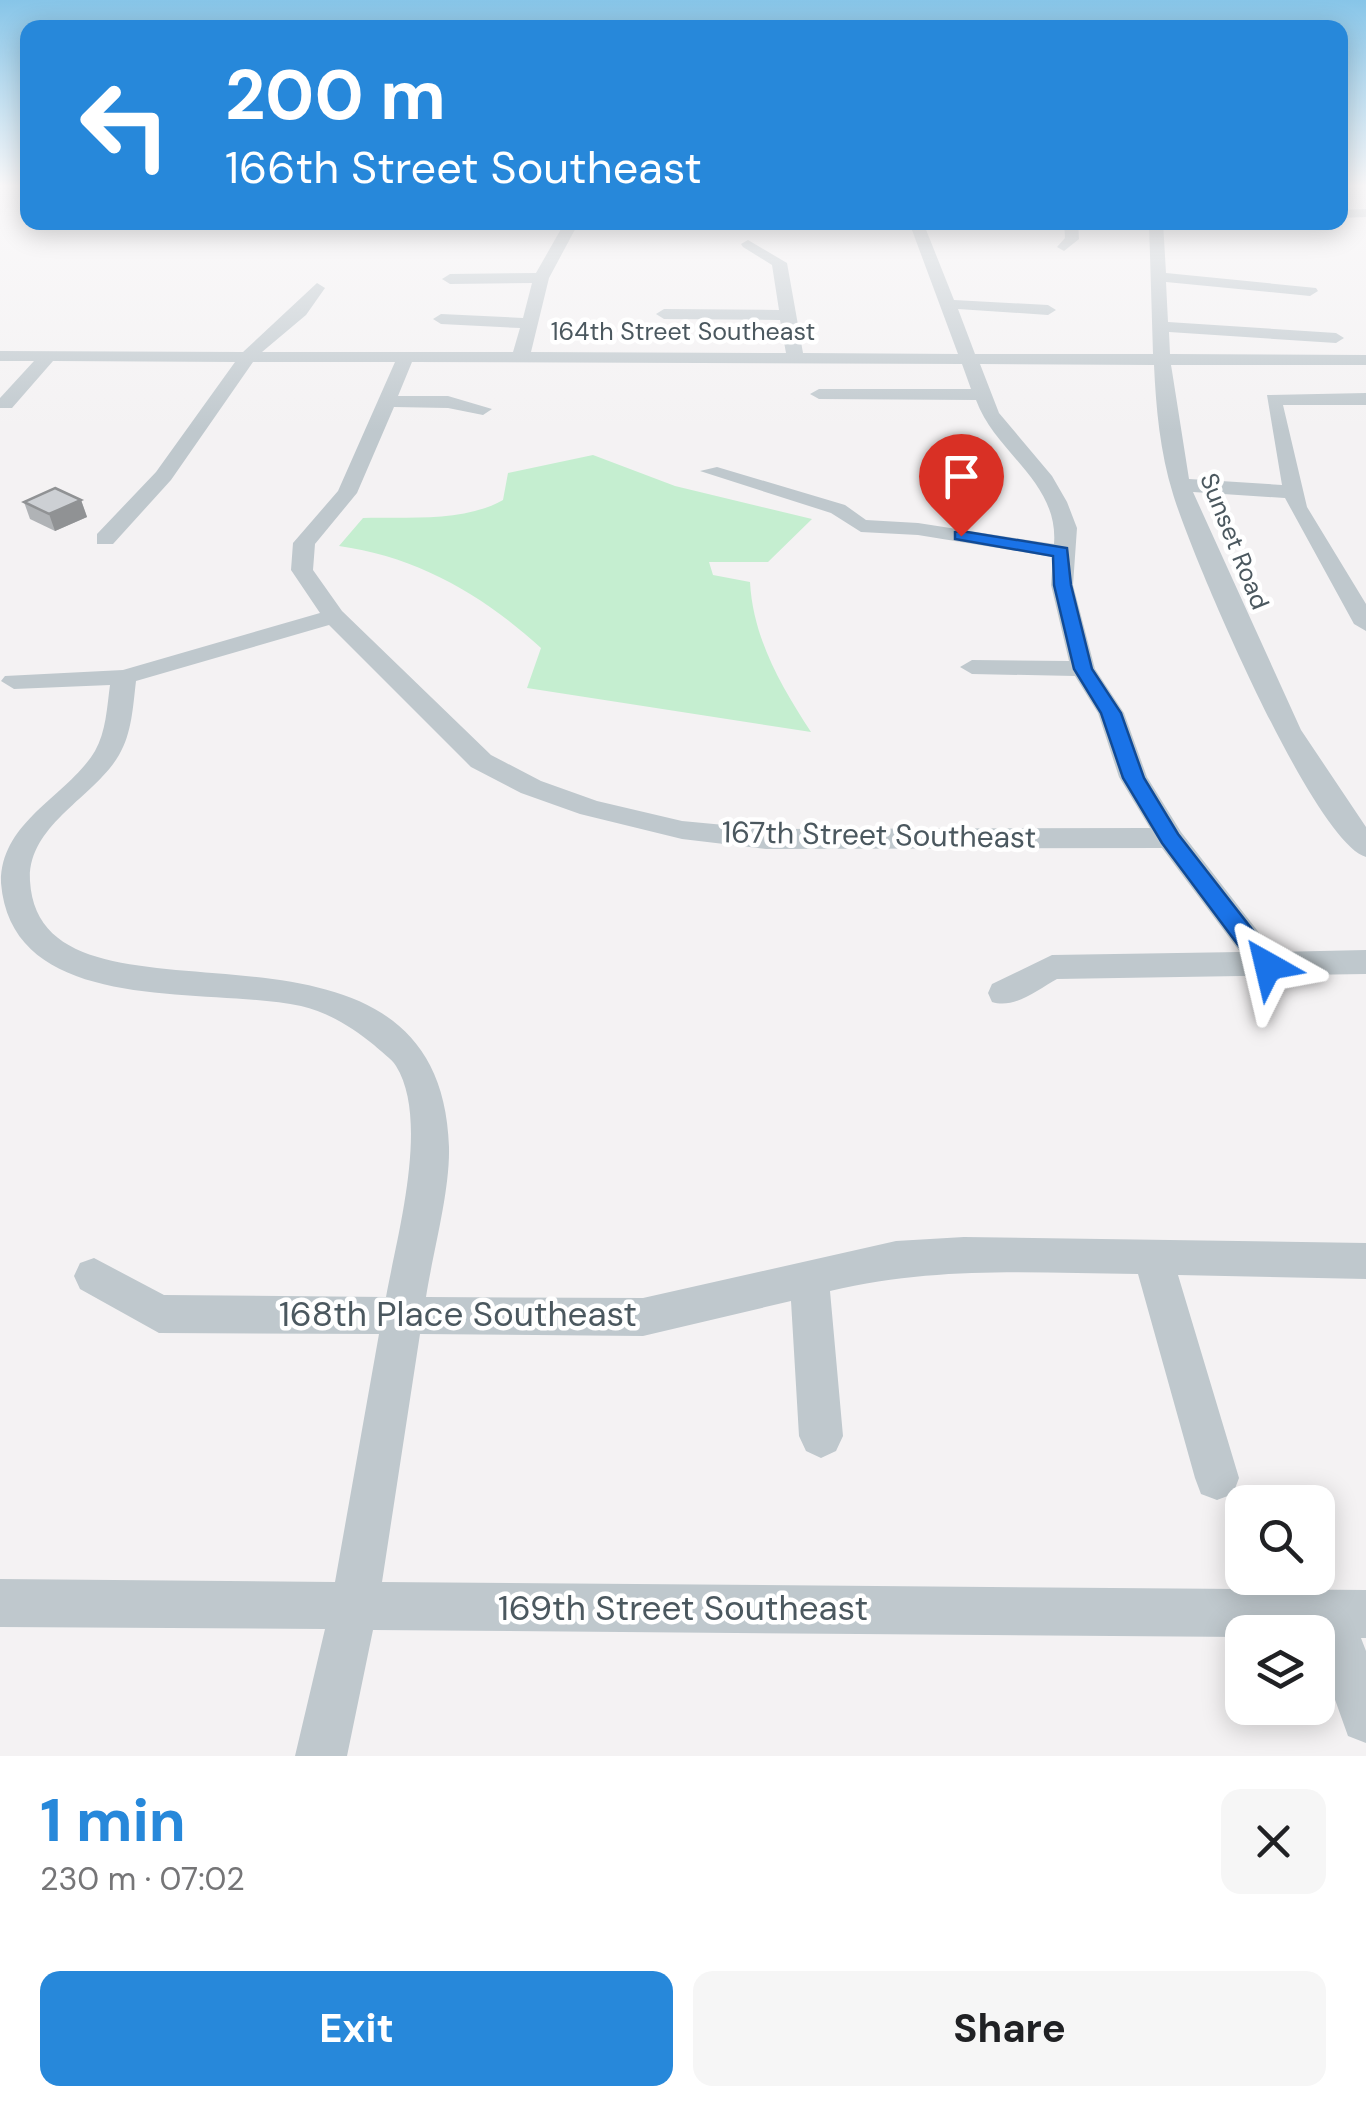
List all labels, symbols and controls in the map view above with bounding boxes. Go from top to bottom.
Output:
text: 200 m [225,50,446,141]
icon: left [60,60,190,190]
text: 166th Street Southeast [225,138,702,197]
street label: 164th Street Southeast [551,315,815,348]
pin [919,434,1004,537]
icon: arrive [934,449,989,504]
street label: Sunset Road [1192,468,1277,614]
street label: 167th Street Southeast [722,812,1036,857]
position arrow [1216,914,1320,1018]
street label: 168th Place Southeast [279,1291,637,1337]
map controls [1225,1485,1335,1725]
button: search [1225,1485,1335,1595]
street label: 169th Street Southeast [498,1585,868,1631]
button: layers [1225,1615,1335,1725]
text: 1 min [40,1781,186,1860]
button: close [1221,1789,1326,1894]
text: 230 m · 07:02 [40,1858,245,1900]
button: Exit [40,1971,673,2086]
button: Share [693,1971,1326,2086]

